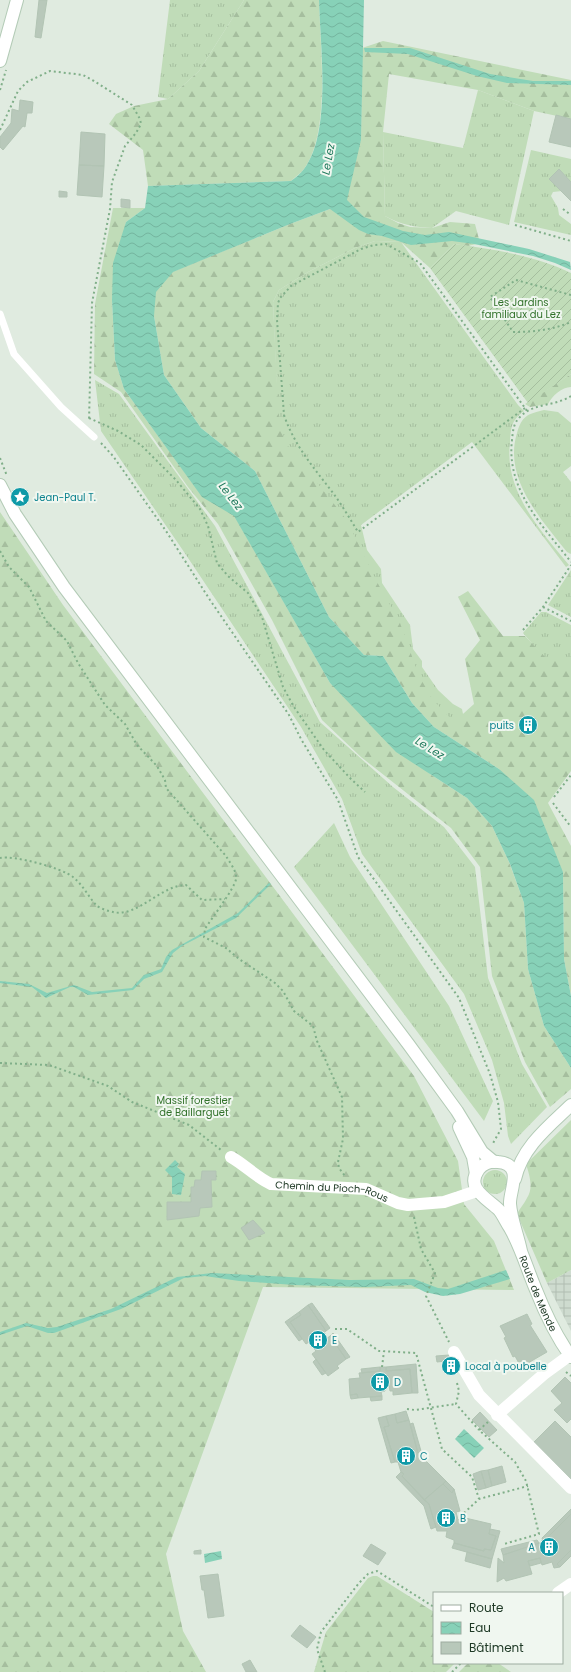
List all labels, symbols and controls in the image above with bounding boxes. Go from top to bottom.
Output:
water label: Le Lez [317,141,339,176]
park label: Les Jardins familiaux du Lez [481,295,561,322]
water label: Le Lez [215,479,248,514]
place icon: Jean-Paul T. [9,486,31,508]
place label: Jean-Paul T. [34,490,96,505]
building icon: puits [517,714,539,736]
place label: puits [490,718,514,733]
water label: Le Lez [412,733,448,764]
park label: Massif forestier de Baillarguet [156,1093,232,1120]
street label: Chemin du Pioch-Rous [275,1177,391,1206]
street label: Route de Mende [515,1253,561,1334]
building icon: E [307,1329,329,1351]
place label: E [332,1333,337,1348]
building icon: Local à poubelle [440,1355,462,1377]
place label: Local à poubelle [465,1359,547,1374]
building icon: D [369,1371,391,1393]
place label: D [394,1375,401,1390]
building icon: C [395,1445,417,1467]
place label: C [420,1449,428,1464]
building icon: B [435,1507,457,1529]
place label: B [460,1511,466,1526]
building icon: A [538,1536,560,1558]
place label: A [528,1540,535,1555]
legend [433,1592,563,1664]
text: Route [469,1599,503,1616]
text: Eau [469,1619,491,1636]
text: Bâtiment [469,1639,524,1656]

